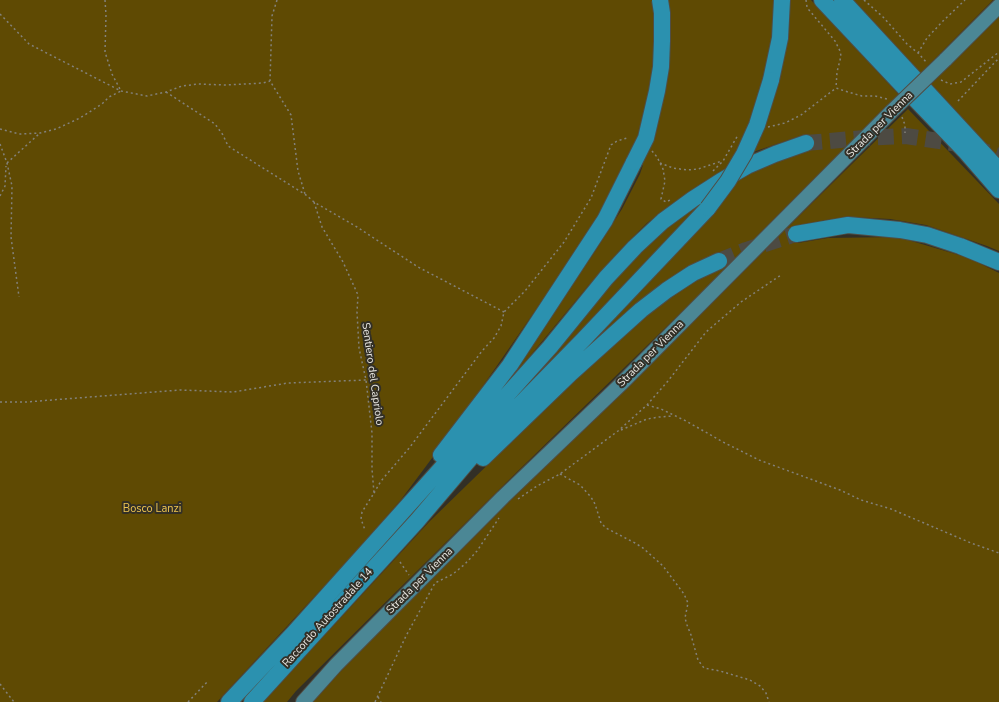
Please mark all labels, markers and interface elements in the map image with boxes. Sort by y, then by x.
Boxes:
street label: Strada per Vienna [844,89,916,161]
street label: Strada per Vienna [615,318,687,390]
street label: Sentiero del Capriolo [358,322,386,426]
park label: Bosco Lanzi [123,502,181,516]
street label: Strada per Vienna [384,545,456,617]
street label: Raccordo Autostradale 14 [280,566,376,670]

